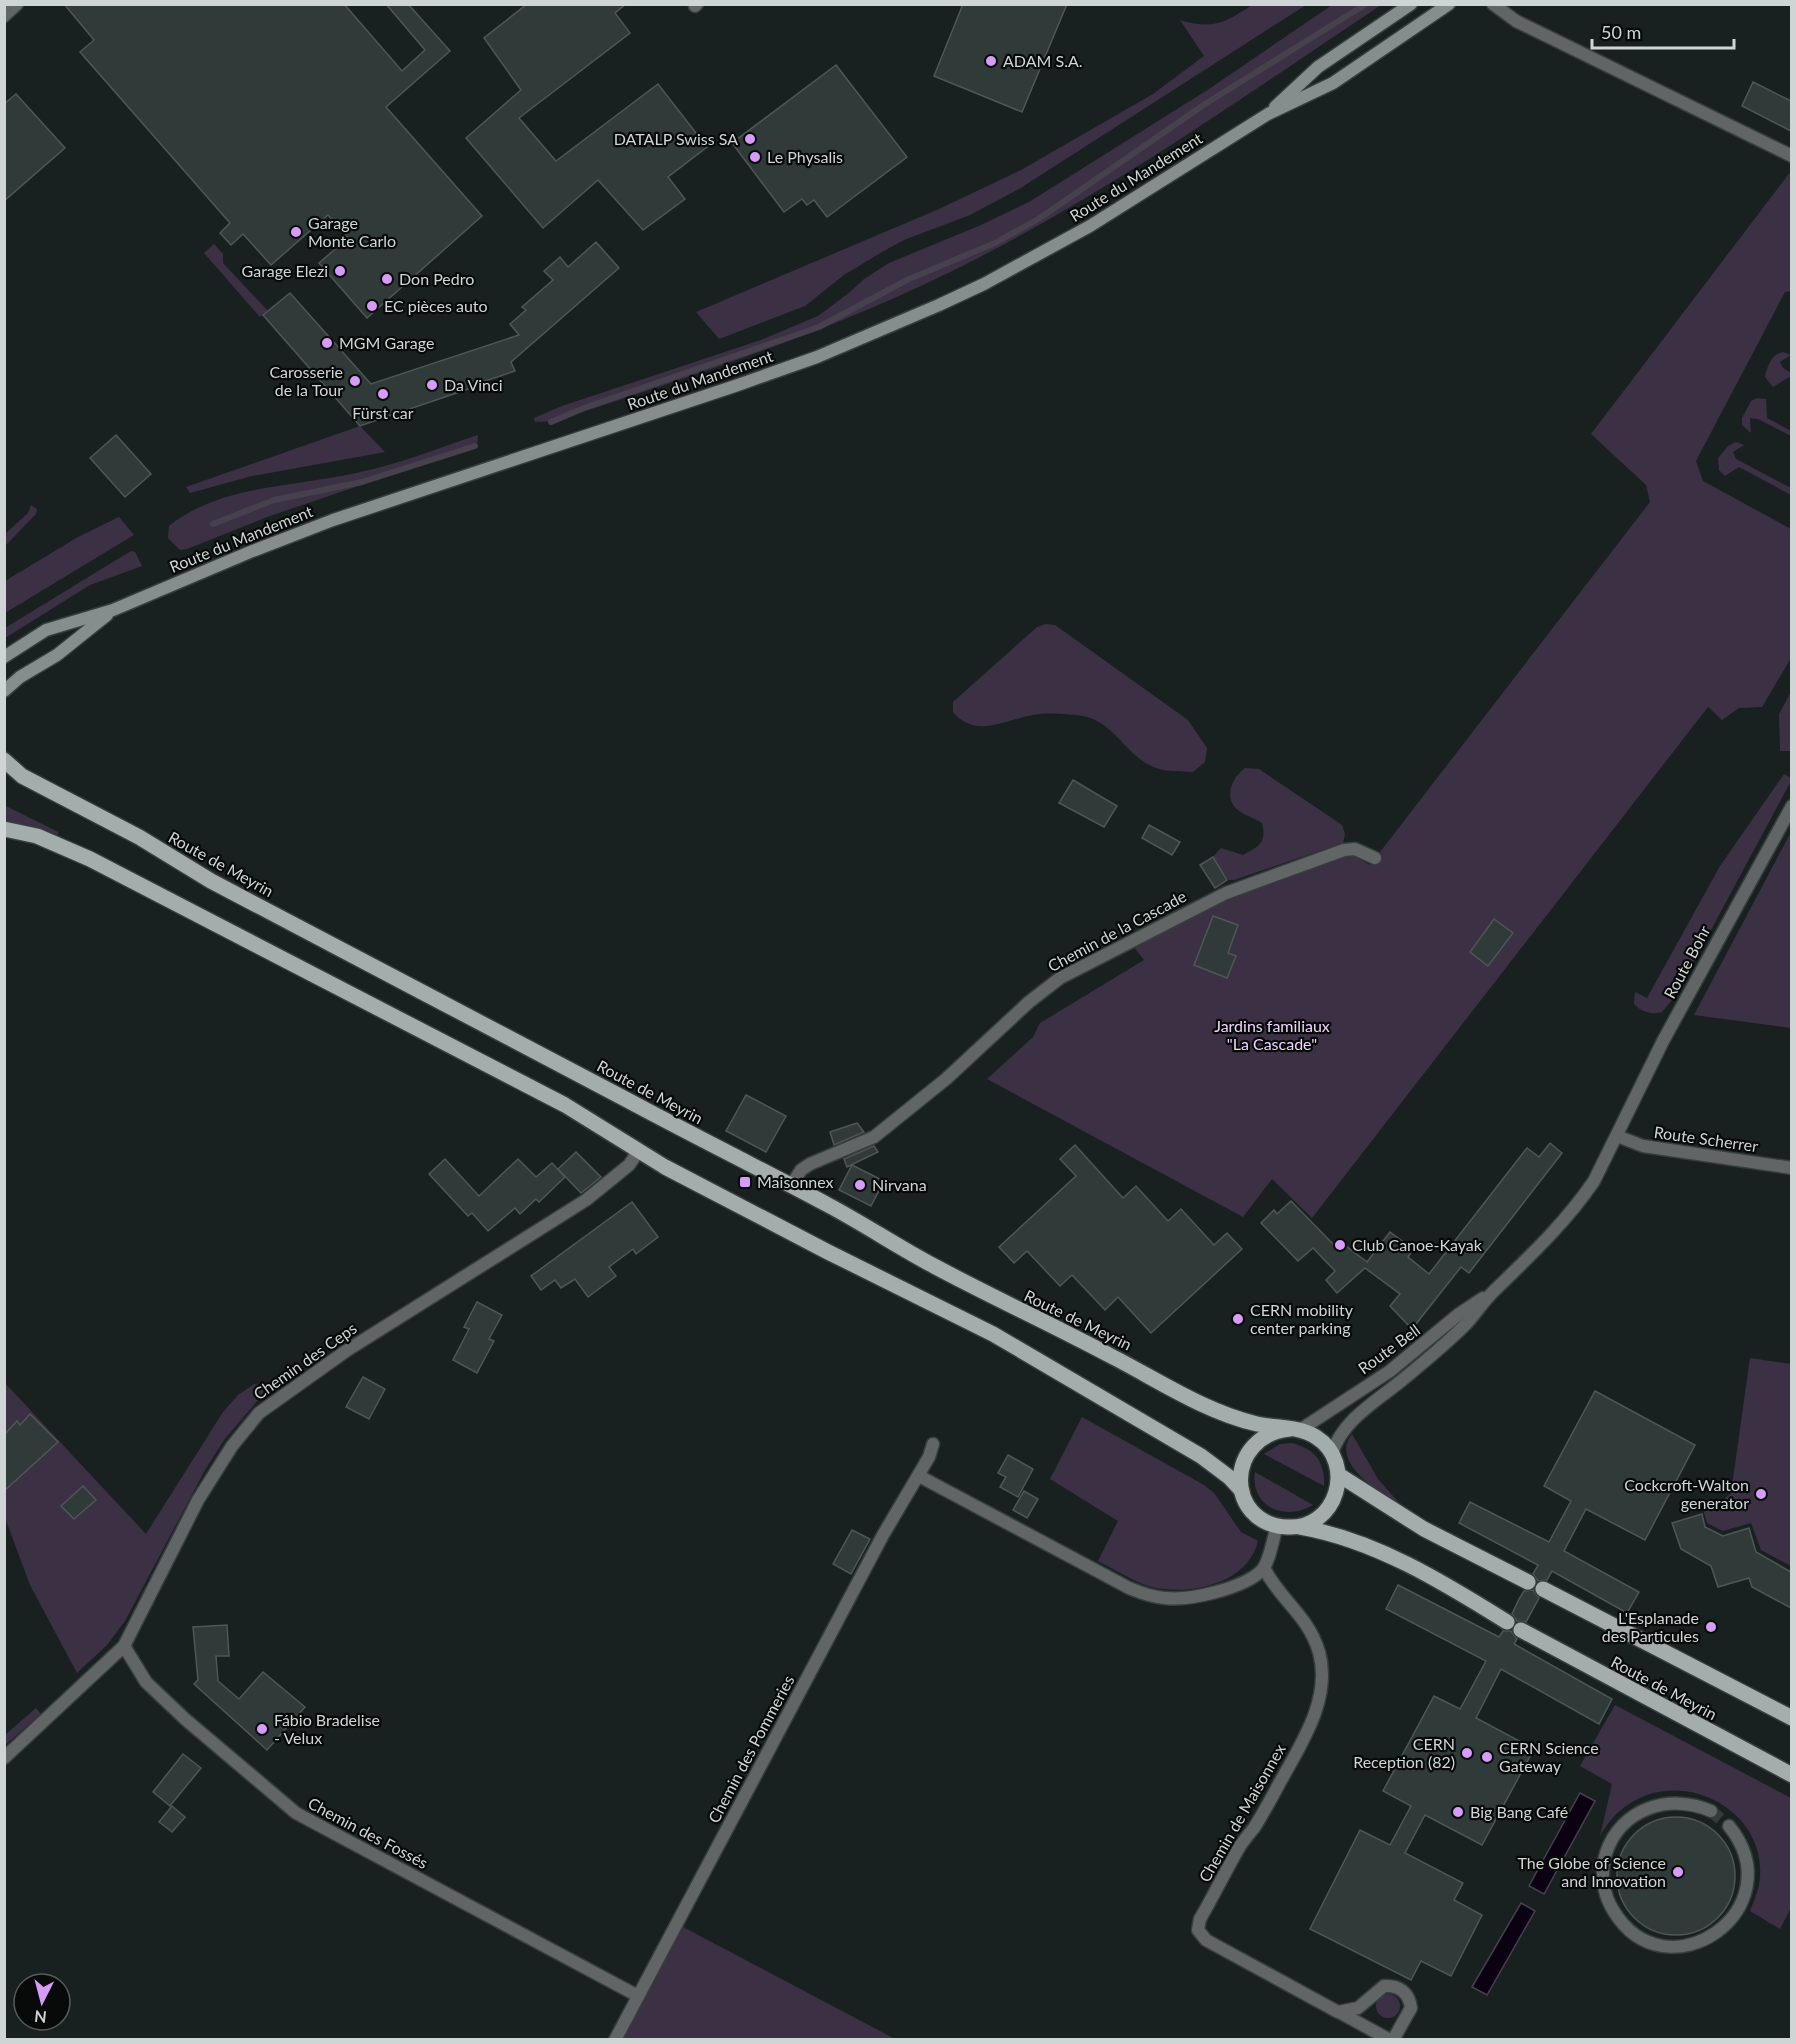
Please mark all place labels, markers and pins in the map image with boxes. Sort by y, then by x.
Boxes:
place label: ADAM S.A. [1003,51,1083,70]
marker: ADAM S.A. [984,54,998,68]
place label: DATALP Swiss SA [614,129,738,148]
marker: DATALP Swiss SA [743,132,757,146]
place label: Le Physalis [767,147,843,166]
marker: Le Physalis [748,150,762,164]
place label: Garage Monte Carlo [308,213,396,250]
marker: Garage Monte Carlo [289,225,303,239]
place label: Garage Elezi [242,261,328,280]
marker: Garage Elezi [333,264,347,278]
place label: Don Pedro [399,269,474,288]
marker: Don Pedro [380,272,394,286]
place label: EC pièces auto [384,296,488,315]
marker: EC pièces auto [365,299,379,313]
place label: MGM Garage [339,333,434,352]
marker: MGM Garage [320,336,334,350]
place label: Carosserie de la Tour [269,362,343,399]
marker: Carosserie de la Tour [348,374,362,388]
place label: Da Vinci [444,375,503,394]
marker: Da Vinci [425,378,439,392]
marker: Fürst car [376,387,390,401]
place label: Fürst car [352,403,414,422]
place label: Maisonnex [757,1172,834,1191]
marker: Maisonnex [738,1175,752,1189]
place label: Nirvana [872,1175,927,1194]
marker: Nirvana [853,1178,867,1192]
place label: Club Canoe-Kayak [1352,1235,1483,1254]
marker: Club Canoe-Kayak [1333,1238,1347,1252]
place label: CERN mobility center parking [1250,1300,1354,1337]
marker: CERN mobility center parking [1231,1312,1245,1326]
place label: Cockcroft-Walton generator [1624,1475,1749,1512]
marker: Cockcroft-Walton generator [1754,1487,1768,1501]
place label: L'Esplanade des Particules [1602,1608,1699,1645]
marker: L'Esplanade des Particules [1704,1620,1718,1634]
place label: Fábio Bradelise - Velux [274,1710,380,1747]
marker: Fábio Bradelise - Velux [255,1722,269,1736]
place label: CERN Reception (82) [1353,1734,1455,1771]
place label: CERN Science Gateway [1499,1738,1599,1775]
marker: CERN Reception (82) [1460,1746,1474,1760]
marker: CERN Science Gateway [1480,1750,1494,1764]
place label: Big Bang Café [1470,1802,1568,1821]
marker: Big Bang Café [1451,1805,1465,1819]
place label: The Globe of Science and Innovation [1518,1853,1666,1890]
marker: The Globe of Science and Innovation [1671,1865,1685,1879]

